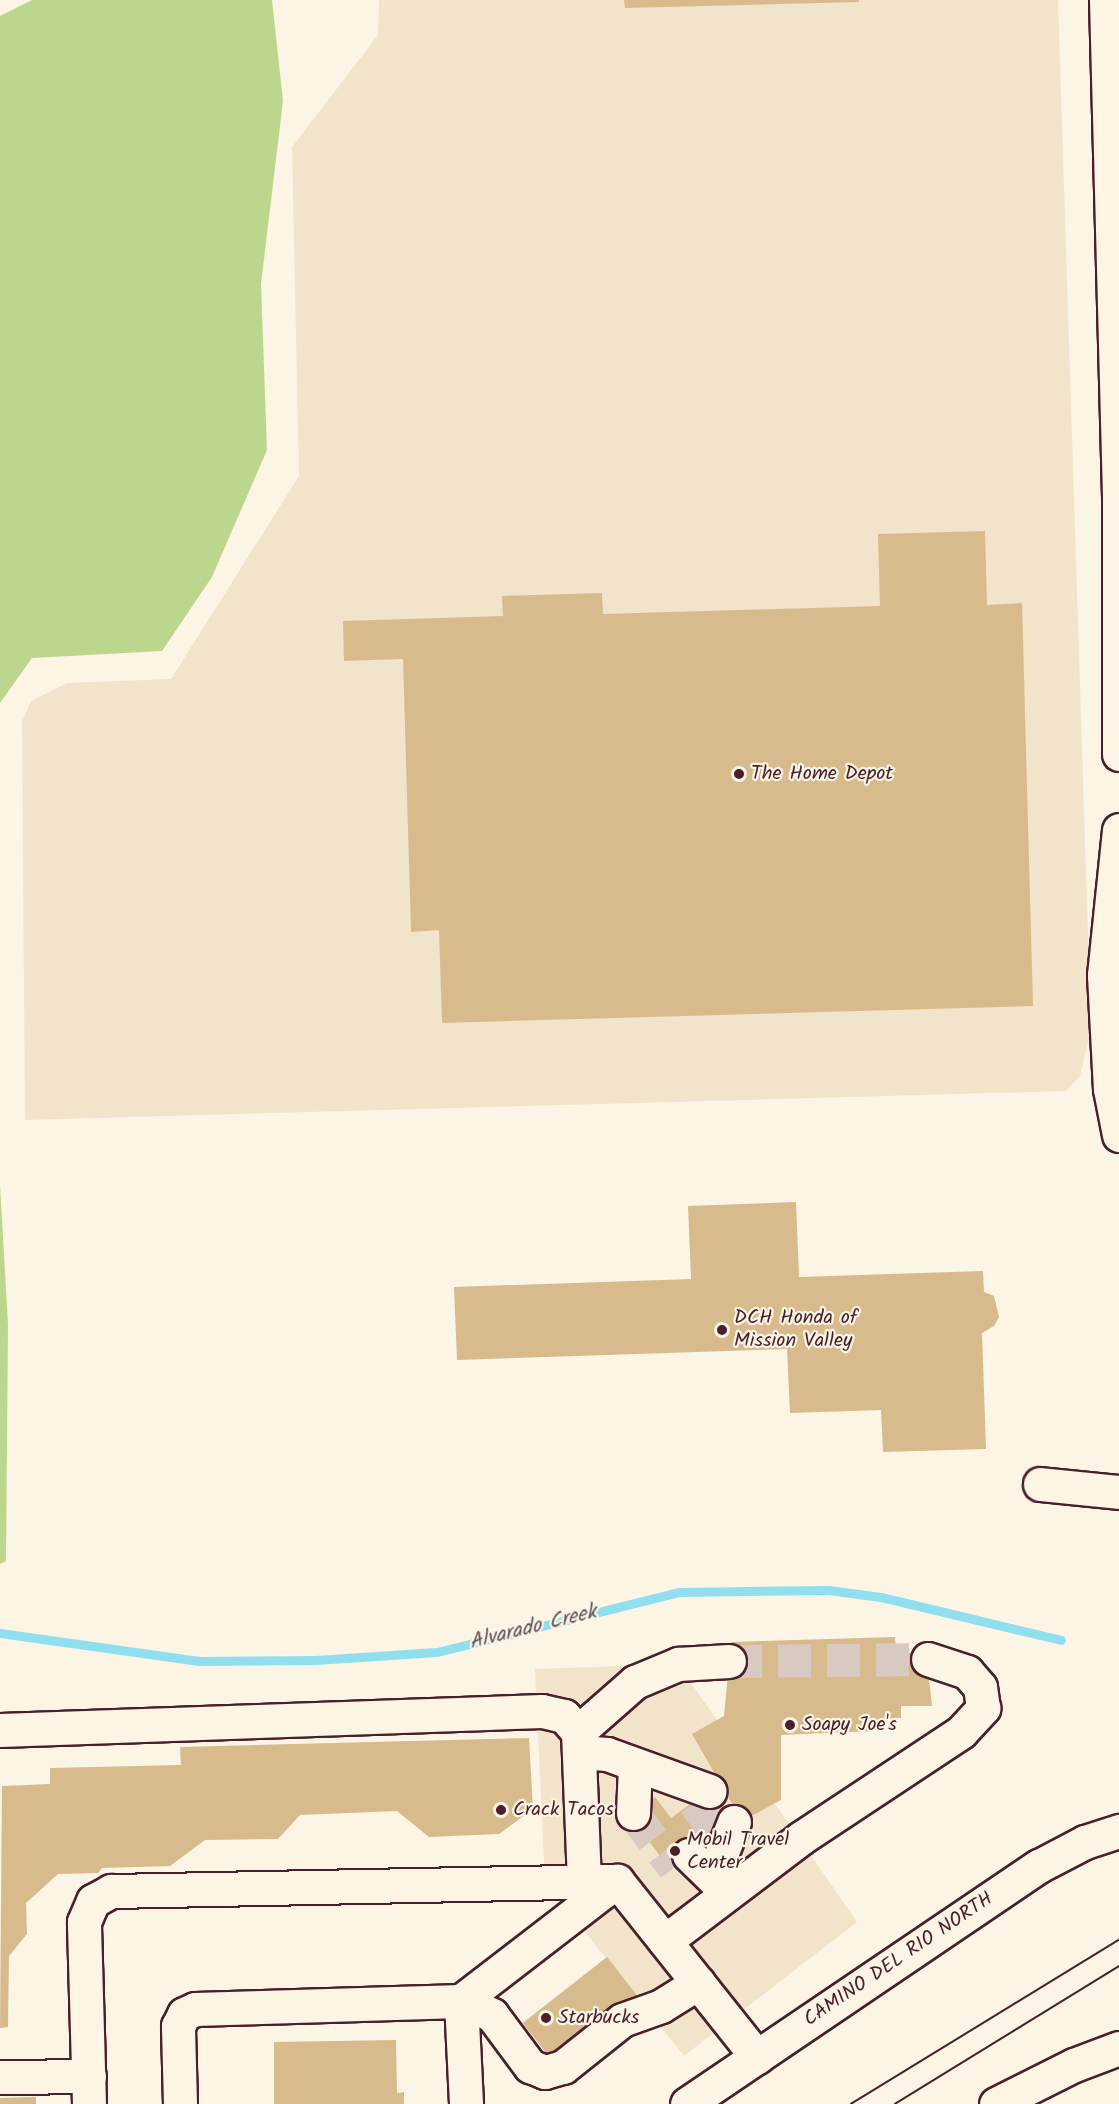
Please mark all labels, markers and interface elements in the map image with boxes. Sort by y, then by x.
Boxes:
place label: The Home Depot [751,762,893,786]
marker: The Home Depot [732,767,746,781]
place label: DCH Honda of Mission Valley [734,1306,857,1353]
marker: DCH Honda of Mission Valley [715,1323,729,1337]
water label: Alvarado Creek [467,1600,599,1656]
place label: Soapy Joe's [802,1713,897,1737]
marker: Soapy Joe's [783,1718,797,1732]
place label: Crack Tacos [513,1798,614,1822]
marker: Crack Tacos [494,1803,508,1817]
place label: Mobil Travel Center [687,1828,789,1875]
marker: Mobil Travel Center [668,1844,682,1858]
street label: CAMINO DEL RIO NORTH [800,1888,998,2032]
place label: Starbucks [558,2006,639,2030]
marker: Starbucks [539,2011,553,2025]

